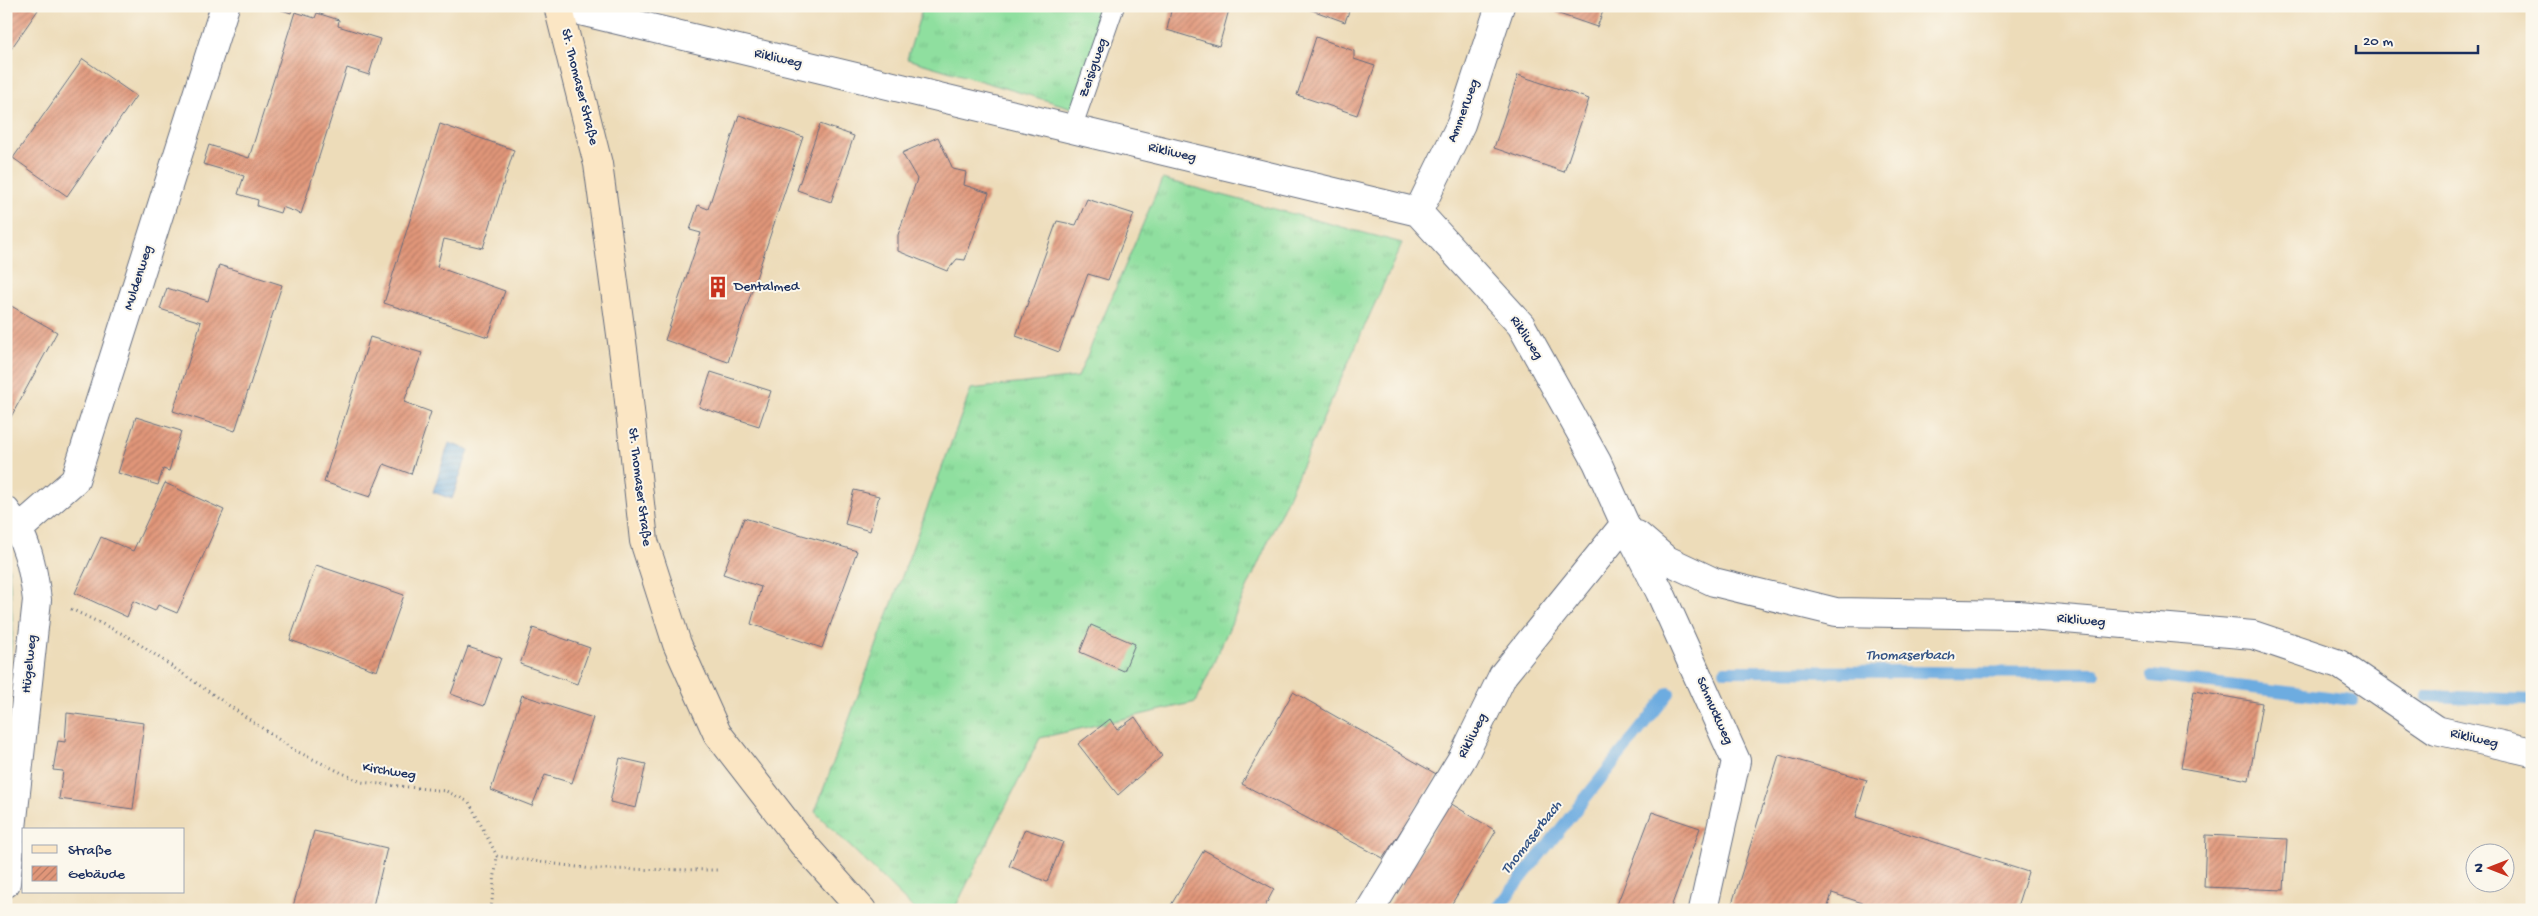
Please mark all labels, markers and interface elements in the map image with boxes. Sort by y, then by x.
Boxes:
scale bar [2356,22,2478,54]
street label: St. Thomaser Straße [556,27,602,148]
text: 20 m [2363,33,2393,51]
street label: Zeisigweg [1076,36,1112,100]
street label: Rikliweg [752,45,804,73]
street label: Ammerweg [1444,77,1484,145]
street label: Rikliweg [1146,139,1198,167]
street label: Muldenweg [120,243,158,313]
building icon: Dentalmed [705,274,731,300]
place label: Dentalmed [733,279,801,296]
street label: Rikliweg [1506,313,1546,363]
street label: St. Thomaser Straße [623,427,655,548]
street label: Rikliweg [2056,610,2106,632]
street label: Hügelweg [18,634,42,694]
water label: Thomaserbach [1866,647,1955,665]
street label: Schmuckweg [1692,675,1736,748]
street label: Rikliweg [1454,710,1492,762]
street label: Rikliweg [2448,725,2500,753]
street label: Kirchweg [361,759,417,785]
water label: Thomaserbach [1498,797,1567,878]
legend [22,828,185,894]
text: Straße [68,842,112,860]
north arrow [2466,844,2516,894]
text: N [2471,863,2488,873]
text: Gebäude [68,866,125,884]

